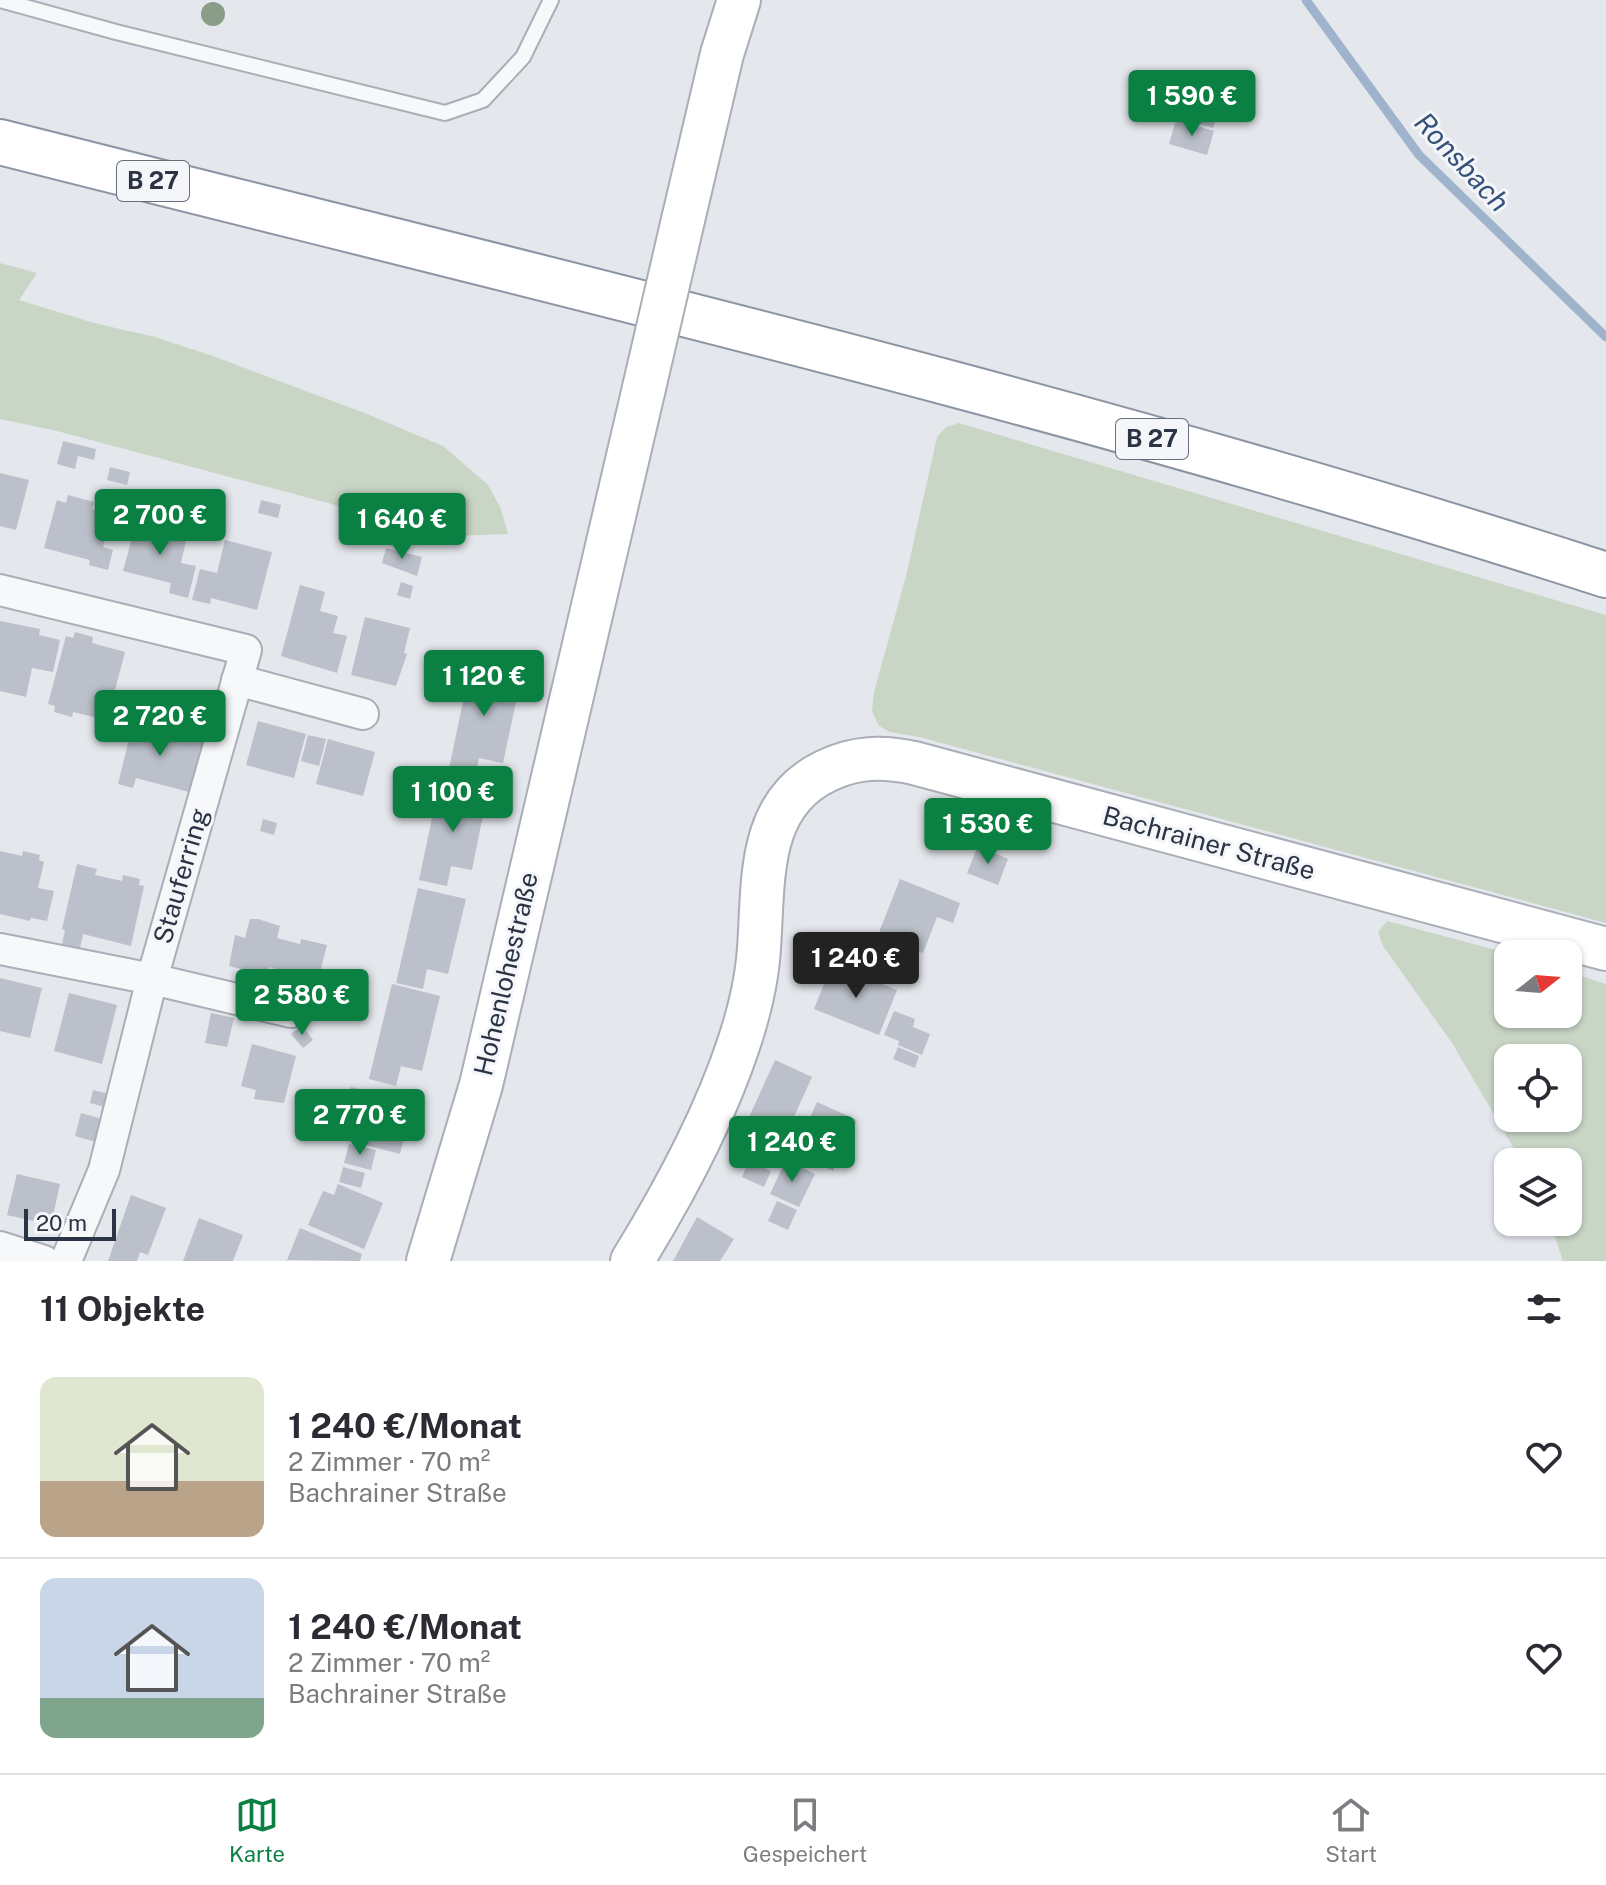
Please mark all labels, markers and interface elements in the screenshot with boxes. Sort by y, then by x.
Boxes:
pin: 1 590 € [1118,70,1266,138]
text: 1 590 € [1146,80,1238,111]
water label: Ronsbach [1408,105,1516,218]
road number: B 27 [117,161,189,201]
road number: B 27 [1116,419,1188,459]
pin: 2 700 € [86,489,234,557]
pin: 1 640 € [328,493,476,561]
text: 2 700 € [113,499,207,530]
text: 1 640 € [357,503,447,534]
pin: 1 120 € [410,650,558,718]
text: 1 120 € [442,660,526,691]
pin: 2 720 € [86,690,234,758]
text: 2 720 € [113,700,207,731]
pin: 1 100 € [379,766,527,834]
text: 1 100 € [411,776,495,807]
pin: 1 530 € [914,798,1062,866]
street label: Bachrainer Straße [1099,799,1319,886]
street label: Stauferring [146,805,215,947]
text: 1 530 € [942,808,1034,839]
street label: Hohenlohestraße [467,869,544,1079]
pin: 1 240 € [782,932,930,1000]
north arrow [1494,940,1582,1028]
map controls [1494,940,1582,1236]
text: 1 240 € [811,942,901,973]
pin: 2 580 € [228,969,376,1037]
text: 2 580 € [254,979,350,1010]
button: locate [1494,1044,1582,1132]
pin: 2 770 € [286,1089,434,1157]
text: 2 770 € [313,1099,407,1130]
pin: 1 240 € [718,1116,866,1184]
text: 1 240 € [747,1126,837,1157]
button: layers [1494,1148,1582,1236]
scale bar [24,1205,116,1241]
text: 20 m [36,1210,87,1236]
icon: filters [1522,1287,1566,1331]
text: 11 Objekte [40,1289,205,1329]
text: 1 240 €/Monat [288,1406,522,1446]
icon: home [104,1409,200,1505]
icon: heart [1522,1435,1566,1479]
text: 2 Zimmer · 70 m² [288,1446,490,1477]
text: Bachrainer Straße [288,1477,507,1508]
text: 1 240 €/Monat [288,1607,522,1647]
icon: home [104,1610,200,1706]
icon: heart [1522,1636,1566,1680]
text: 2 Zimmer · 70 m² [288,1647,490,1678]
text: Bachrainer Straße [288,1678,507,1709]
tab: Karte [229,1793,285,1867]
tab: Gespeichert [743,1793,867,1867]
tab: Start [1325,1793,1377,1867]

